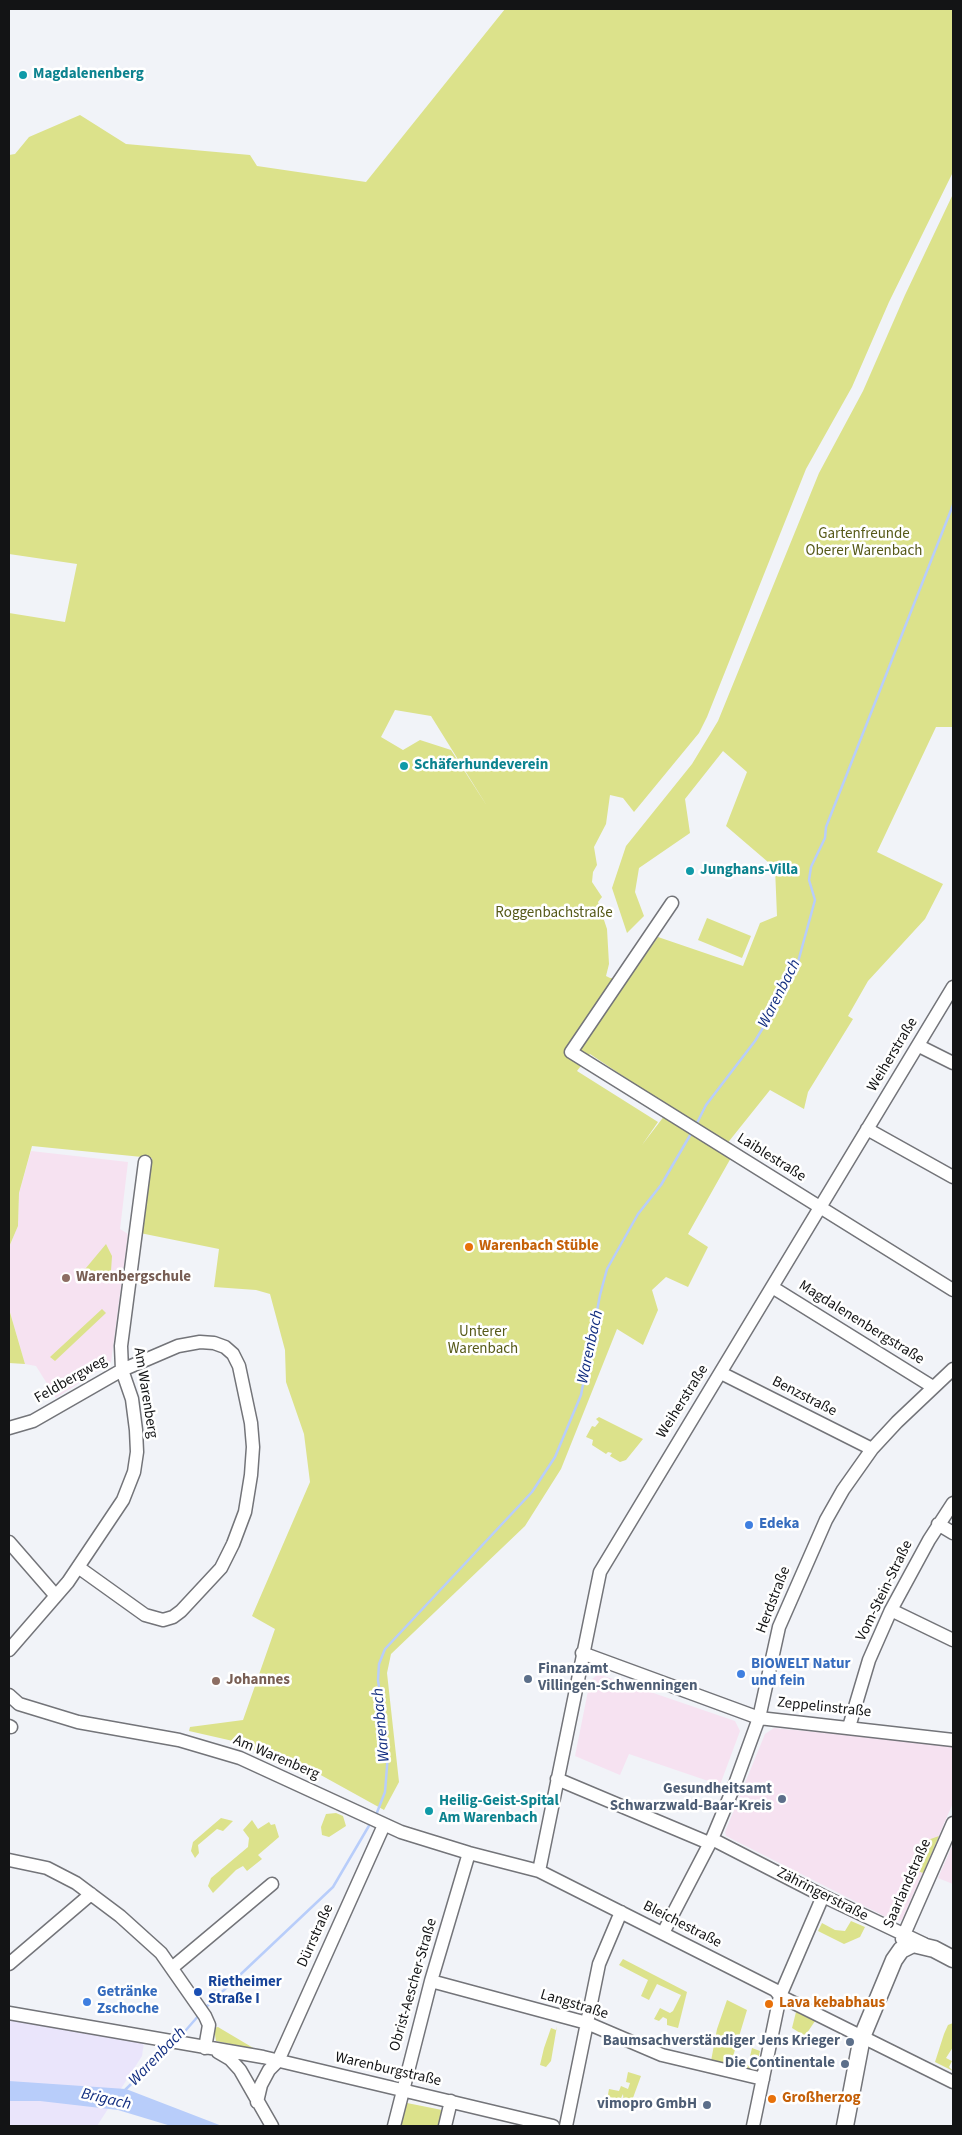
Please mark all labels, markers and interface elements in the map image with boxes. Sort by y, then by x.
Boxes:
place label: Magdalenenberg [33,66,144,84]
marker: Magdalenenberg [17,69,29,81]
park label: Gartenfreunde Oberer Warenbach [806,526,922,561]
place label: Schäferhundeverein [414,757,548,775]
marker: Schäferhundeverein [398,760,410,772]
place label: Junghans-Villa [700,862,798,880]
marker: Junghans-Villa [684,865,696,877]
park label: Roggenbachstraße [495,905,613,923]
water label: Warenbach [755,956,805,1032]
street label: Weiherstraße [864,1015,922,1095]
street label: Laiblestraße [733,1130,809,1186]
place label: Warenbach Stüble [479,1238,599,1256]
marker: Warenbach Stüble [463,1241,475,1253]
place label: Warenbergschule [76,1269,191,1287]
marker: Warenbergschule [60,1272,72,1284]
street label: Magdalenenbergstraße [795,1277,927,1369]
water label: Warenbach [574,1309,608,1385]
park label: Unterer Warenbach [448,1324,518,1359]
street label: Am Warenberg [129,1346,161,1440]
street label: Feldbergweg [32,1352,110,1408]
street label: Weiherstraße [653,1362,713,1442]
street label: Benzstraße [769,1373,839,1421]
place label: Edeka [759,1516,799,1534]
marker: Edeka [743,1519,755,1531]
street label: Vom-Stein-Straße [853,1538,917,1644]
street label: Herdstraße [753,1564,795,1636]
place label: BIOWELT Natur und fein [751,1656,850,1691]
place label: Finanzamt Villingen-Schwenningen [538,1661,698,1696]
marker: BIOWELT Natur und fein [735,1668,747,1680]
place label: Johannes [226,1672,290,1690]
marker: Finanzamt Villingen-Schwenningen [522,1673,534,1685]
marker: Johannes [210,1675,222,1687]
water label: Warenbach [369,1687,395,1763]
street label: Zeppelinstraße [776,1694,872,1722]
street label: Am Warenberg [230,1732,322,1784]
place label: Gesundheitsamt Schwarzwald-Baar-Kreis [610,1781,772,1816]
place label: Heilig-Geist-Spital Am Warenbach [439,1793,559,1828]
marker: Gesundheitsamt Schwarzwald-Baar-Kreis [776,1793,788,1805]
marker: Heilig-Geist-Spital Am Warenbach [423,1805,435,1817]
street label: Saarlandstraße [880,1837,936,1931]
street label: Zähringerstraße [773,1864,871,1926]
street label: Bleichestraße [640,1898,724,1952]
street label: Dürrstraße [294,1902,338,1970]
street label: Obrist-Aescher-Straße [386,1917,442,2053]
place label: Rietheimer Straße I [208,1974,282,2009]
place label: Getränke Zschoche [97,1984,159,2019]
marker: Rietheimer Straße I [192,1986,204,1998]
street label: Langstraße [538,1986,610,2024]
place label: Lava kebabhaus [779,1995,885,2013]
marker: Getränke Zschoche [81,1996,93,2008]
marker: Lava kebabhaus [763,1998,775,2010]
water label: Warenbach [125,2024,191,2090]
place label: Baumsachverständiger Jens Krieger [603,2033,840,2051]
marker: Baumsachverständiger Jens Krieger [844,2036,856,2048]
street label: Warenburgstraße [333,2049,443,2091]
place label: Die Continentale [725,2055,835,2073]
marker: Die Continentale [839,2058,851,2070]
water label: Brigach [79,2085,133,2115]
place label: Großherzog [782,2090,860,2108]
marker: Großherzog [766,2093,778,2105]
place label: vimopro GmbH [597,2096,697,2114]
marker: vimopro GmbH [701,2099,713,2111]

